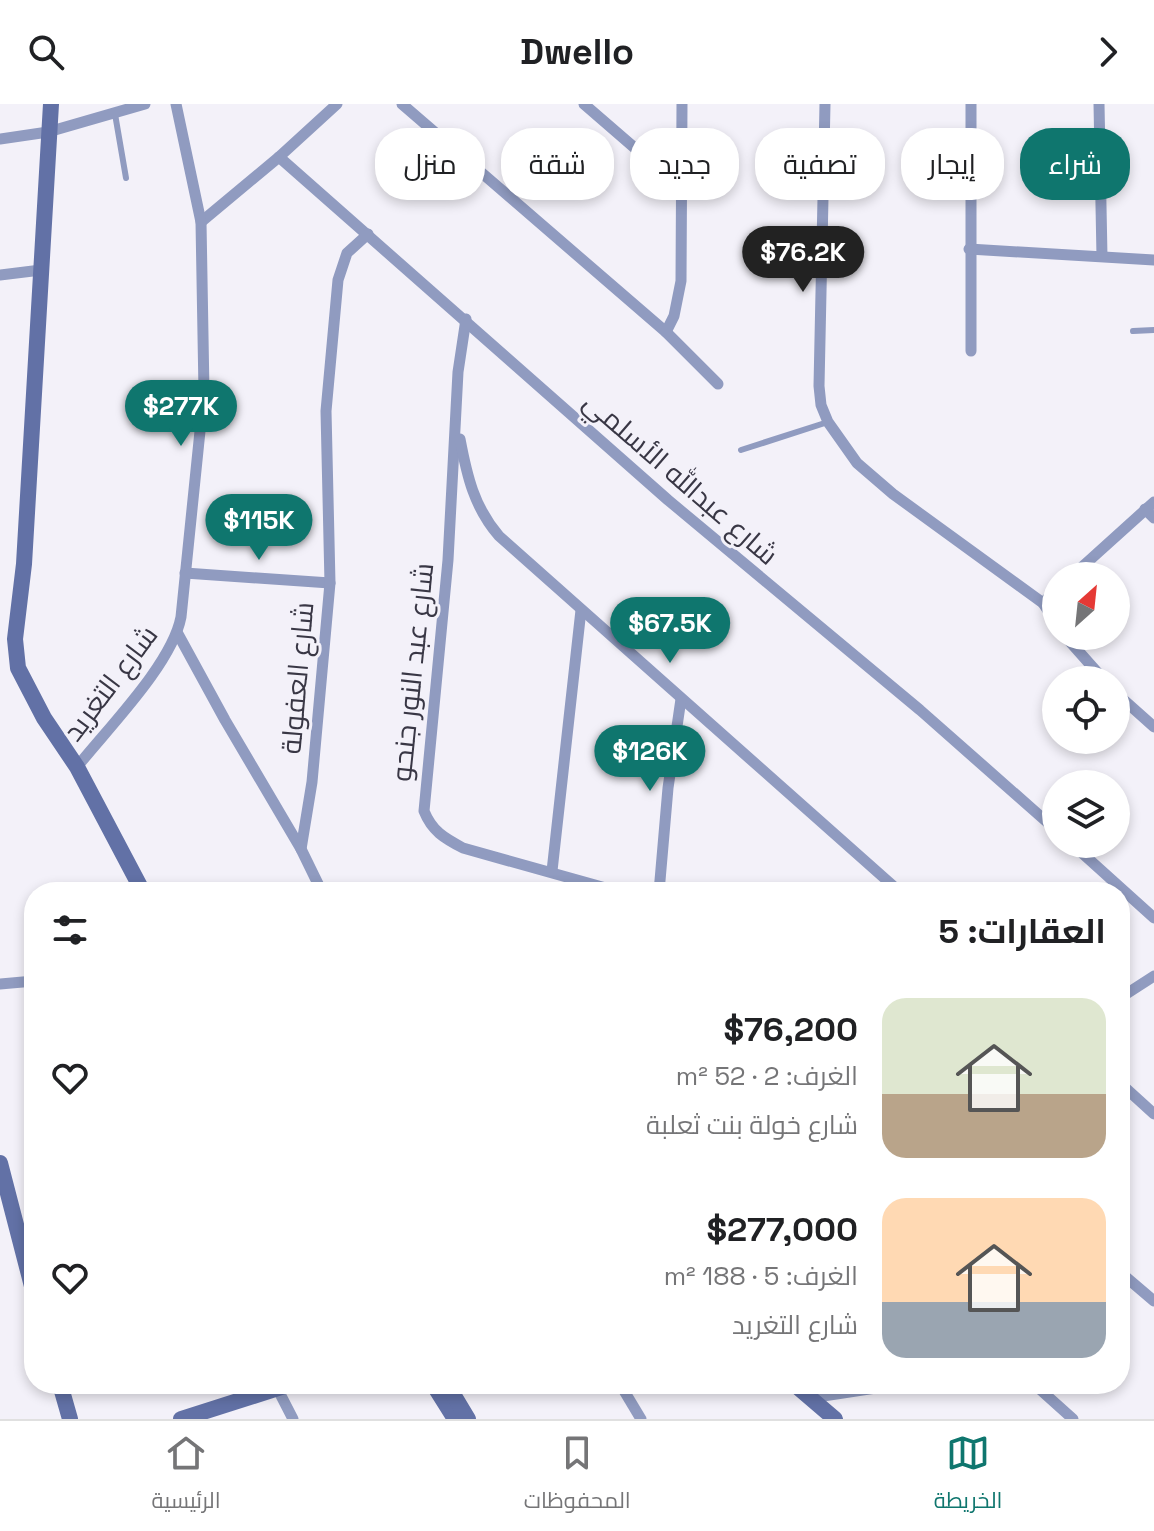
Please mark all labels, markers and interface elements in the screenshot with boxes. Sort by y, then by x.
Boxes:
text: Dwello [520,29,634,75]
icon: search [24,30,68,74]
icon: forward [1086,30,1130,74]
chip: منزل [375,128,485,200]
chip: شقة [501,128,614,200]
chip: جديد [630,128,739,200]
chip: تصفية [755,128,885,200]
chip: إيجار [901,128,1004,200]
chip: شراء [1020,128,1130,200]
pin: $76.2K [738,226,868,294]
text: $76.2K [760,235,846,269]
pin: $277K [125,380,237,448]
street label: شارع عبدالله الأسلمي [574,384,786,575]
text: $277K [143,389,219,423]
pin: $115K [203,494,315,562]
text: $115K [223,503,295,537]
street label: شارع عبد النور جنحو [383,561,442,783]
north arrow [1042,562,1130,650]
map controls [1042,562,1130,858]
pin: $67.5K [605,597,735,665]
street label: شارع العفولة [272,601,323,756]
text: $67.5K [628,606,712,640]
street label: شارع التغريد [55,618,166,749]
button: locate [1042,666,1130,754]
pin: $126K [594,725,706,793]
text: $126K [612,734,688,768]
button: layers [1042,770,1130,858]
icon: filters [48,908,92,952]
text: العقارات: 5 [939,910,1106,953]
text: $76,200 [723,1008,858,1051]
icon: home [946,1030,1042,1126]
icon: heart [48,1056,92,1100]
text: الغرف: 2 · 52 m² [676,1059,858,1093]
text: شارع خولة بنت ثعلبة [646,1108,858,1142]
text: $277,000 [706,1208,858,1251]
icon: home [946,1230,1042,1326]
icon: heart [48,1256,92,1300]
text: الغرف: 5 · 188 m² [664,1259,858,1293]
text: شارع التغريد [732,1308,858,1342]
tab: الرئيسية [152,1431,221,1521]
tab: المحفوظات [524,1431,631,1521]
tab: الخريطة [934,1431,1002,1521]

